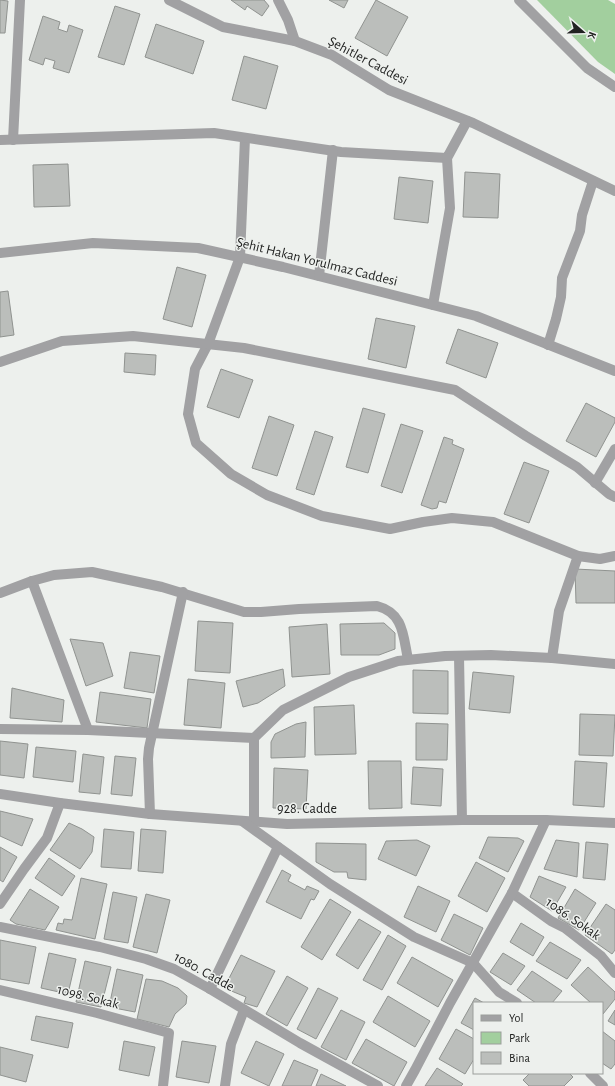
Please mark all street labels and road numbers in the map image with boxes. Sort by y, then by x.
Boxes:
street label: Şehitler Caddesi [326,34,410,88]
street label: Şehit Hakan Yorulmaz Caddesi [235,235,399,289]
street label: 928. Cadde [277,802,337,816]
street label: 1086. Sokak [543,895,603,943]
street label: 1080. Cadde [172,950,236,994]
street label: 1098. Sokak [56,983,121,1012]

